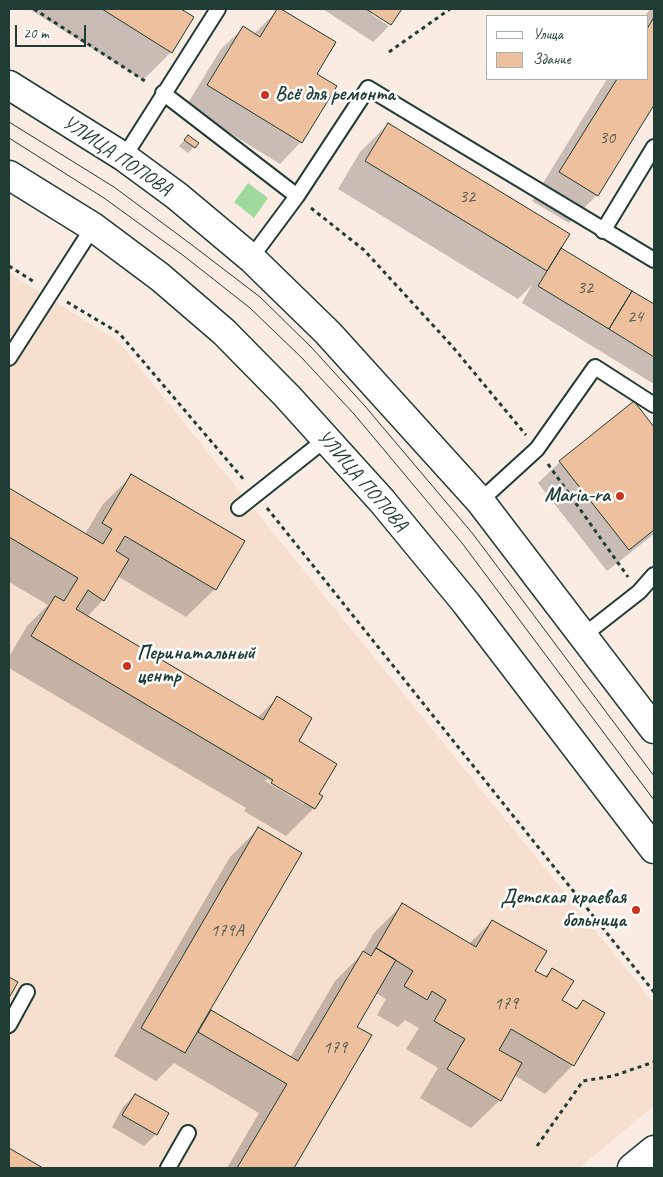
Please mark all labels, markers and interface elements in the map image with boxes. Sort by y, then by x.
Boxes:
scale bar [18,15,89,47]
legend [486,15,648,80]
text: 20 m [23,24,49,43]
text: Улица [533,25,563,44]
text: Здание [533,50,571,69]
place label: Всё для ремонта [275,83,395,107]
marker: Всё для ремонта [259,89,271,101]
street label: УЛИЦА ПОПОВА [58,111,176,201]
house number: 30 [599,127,615,149]
house number: 32 [459,186,475,208]
house number: 32 [577,277,593,299]
house number: 24 [627,306,643,328]
street label: УЛИЦА ПОПОВА [311,425,413,537]
place label: Maria-ra [544,484,610,508]
marker: Maria-ra [614,490,626,502]
place label: Перинатальный центр [137,642,255,689]
marker: Перинатальный центр [121,660,133,672]
place label: Детская краевая больница [501,886,626,933]
marker: Детская краевая больница [630,904,642,916]
house number: 179А [210,920,244,942]
house number: 179 [494,993,518,1015]
house number: 179 [323,1037,347,1059]

